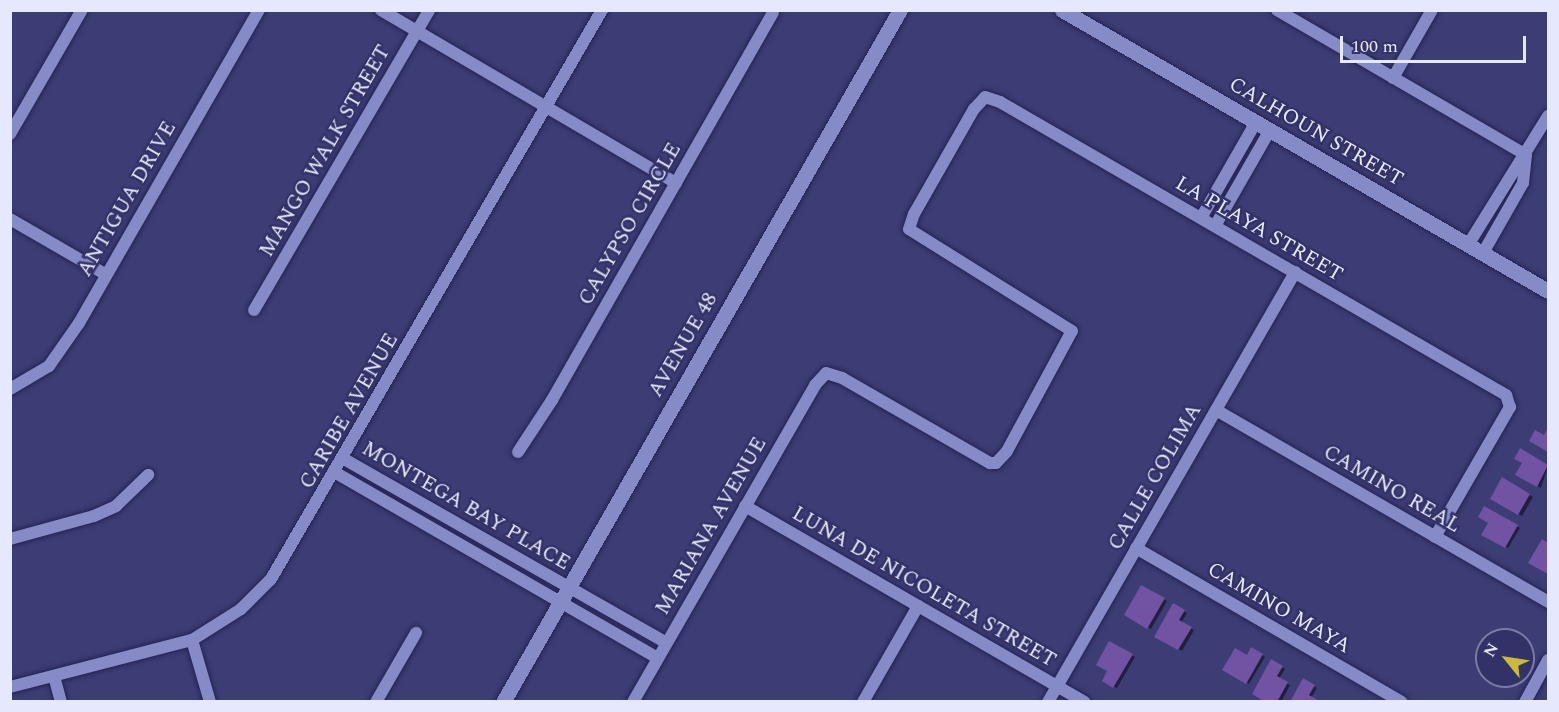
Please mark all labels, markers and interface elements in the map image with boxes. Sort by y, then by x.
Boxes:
scale bar [1343,24,1529,62]
text: 100 m [1351,33,1398,60]
street label: MANGO WALK STREET [254,41,396,261]
street label: CALHOUN STREET [1224,72,1408,192]
street label: ANTIGUA DRIVE [72,117,182,281]
street label: CALYPSO CIRCLE [573,138,687,310]
street label: LA PLAYA STREET [1171,171,1347,287]
street label: AVENUE 48 [643,288,723,402]
street label: CARIBE AVENUE [294,329,404,493]
street label: CALLE COLIMA [1103,399,1207,555]
street label: MARIANA AVENUE [650,433,772,619]
street label: MONTEGA BAY PLACE [357,436,575,576]
street label: CAMINO REAL [1319,439,1465,539]
street label: LUNA DE NICOLETA STREET [787,501,1061,673]
street label: CAMINO MAYA [1203,557,1355,659]
north arrow [1475,628,1535,688]
text: N [1477,638,1505,662]

